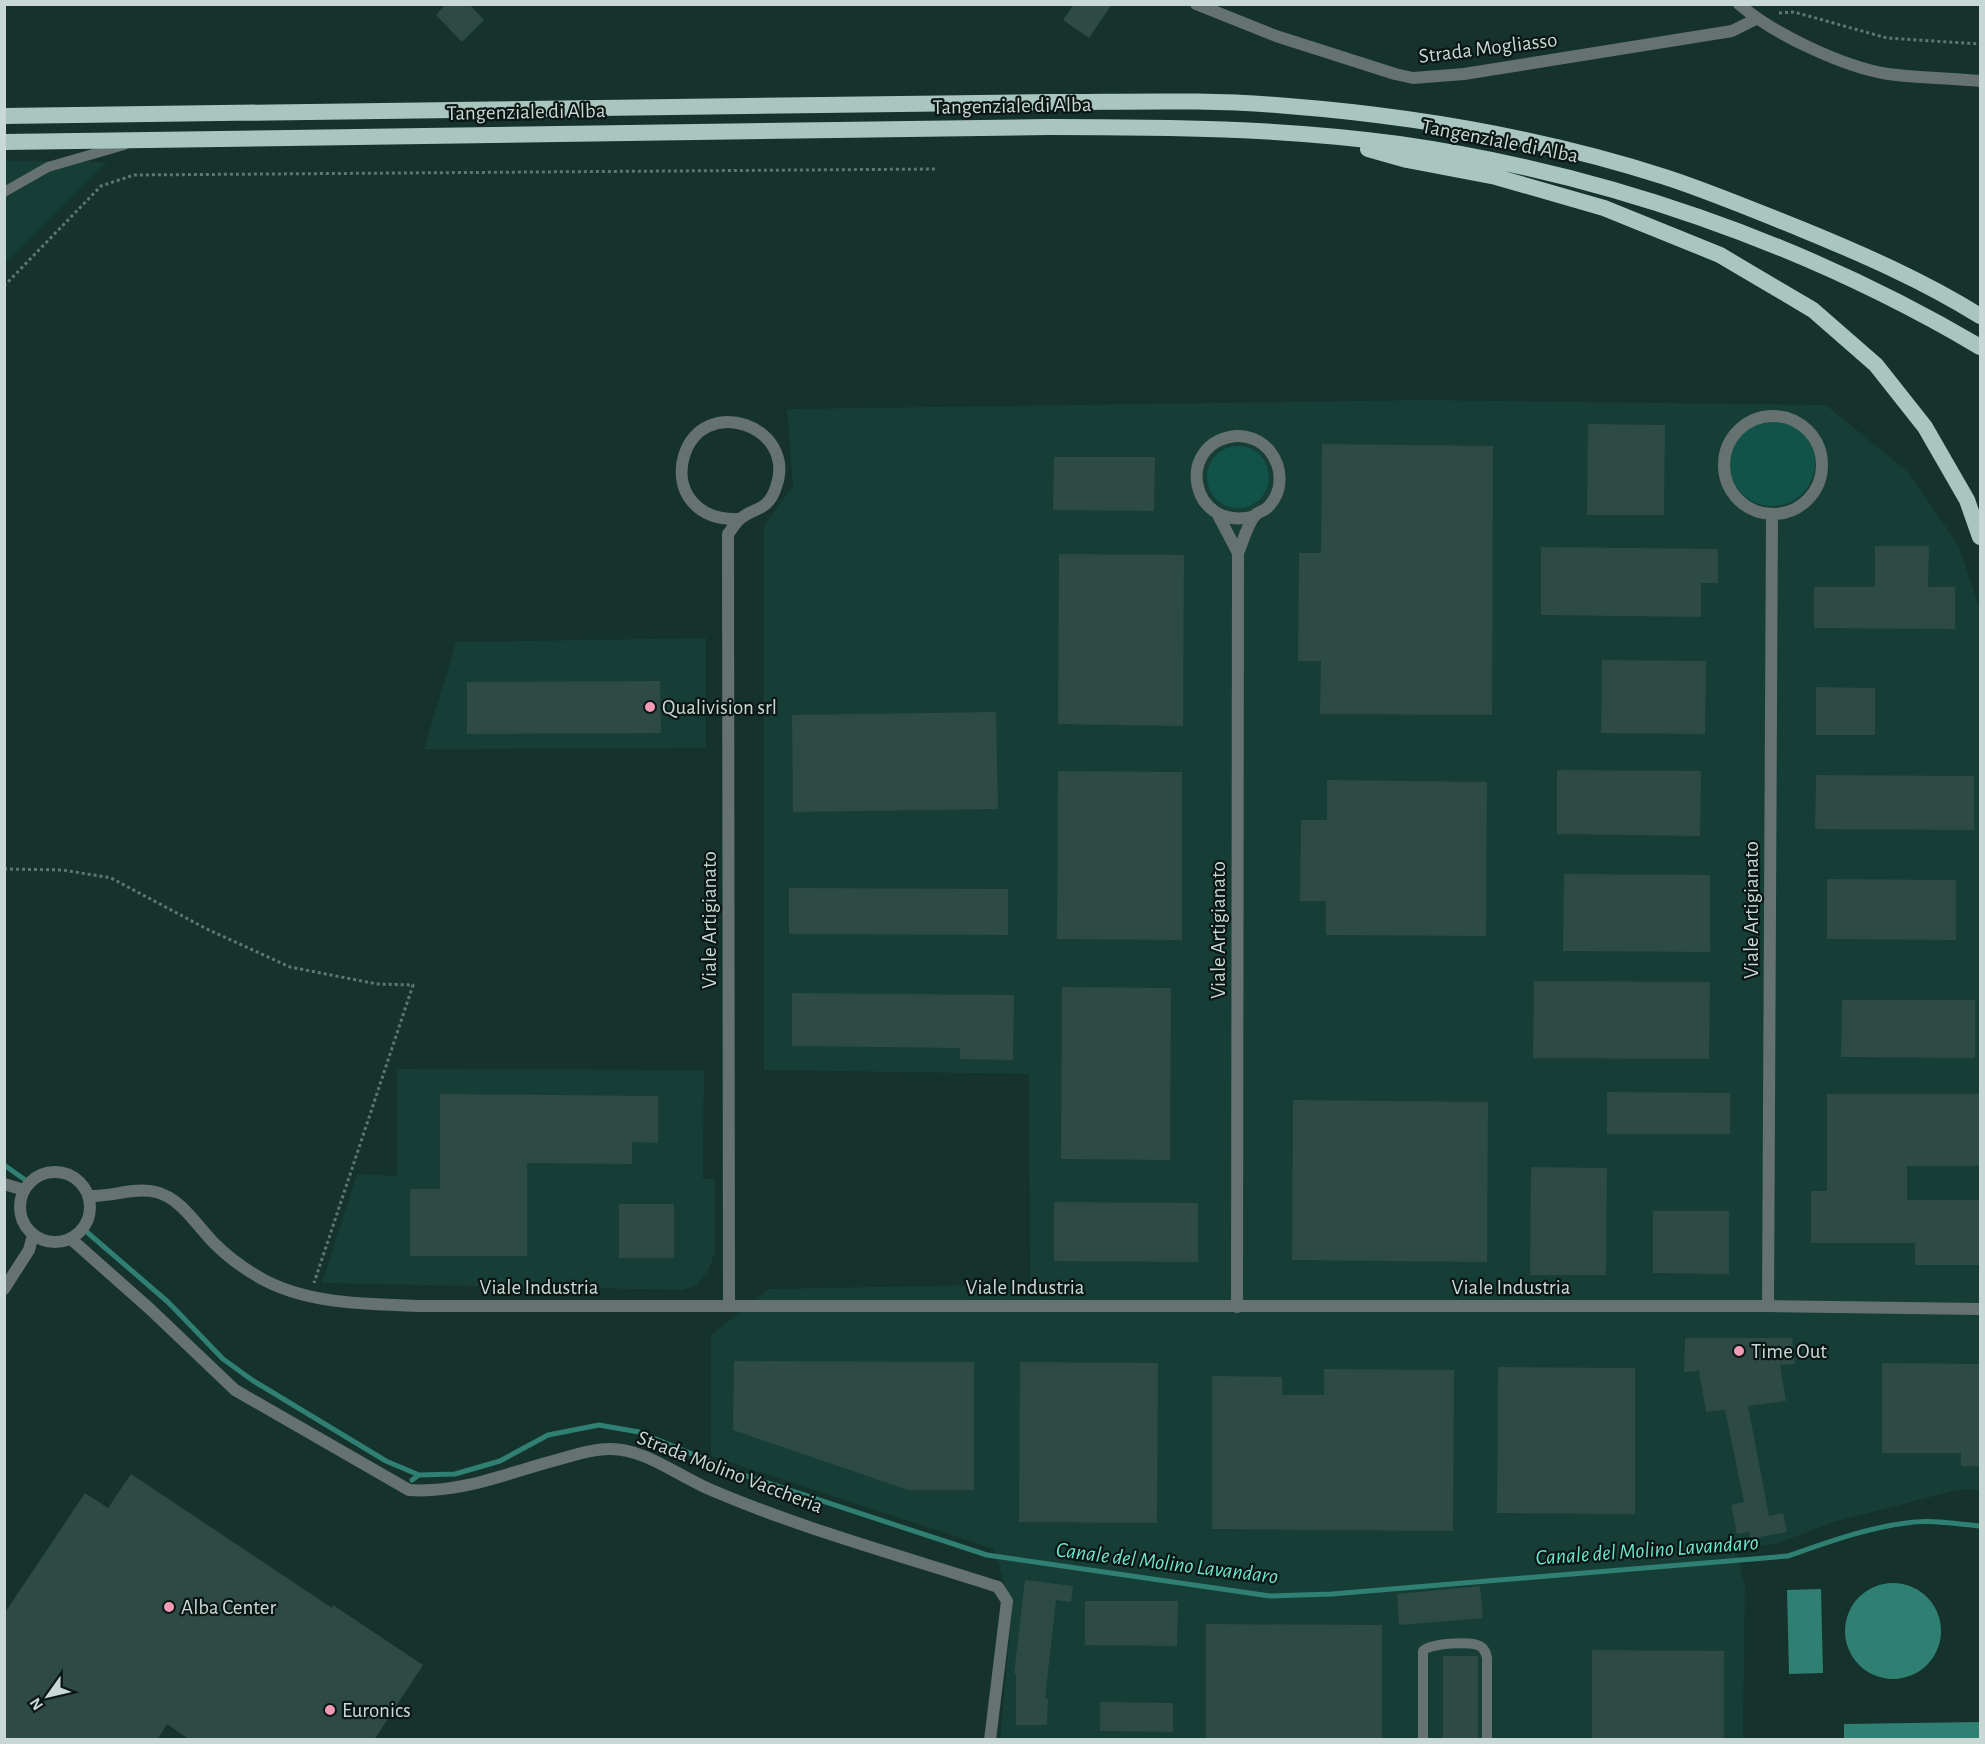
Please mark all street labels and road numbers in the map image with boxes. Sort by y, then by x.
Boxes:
street label: Strada Mogliasso [1418,29,1558,67]
street label: Tangenziale di Alba [932,94,1092,118]
street label: Tangenziale di Alba [446,100,606,124]
street label: Tangenziale di Alba [1420,116,1580,167]
street label: Viale Artigianato [1741,841,1762,979]
street label: Viale Artigianato [699,851,720,989]
street label: Viale Artigianato [1208,861,1229,999]
street label: Viale Industria [480,1277,599,1298]
street label: Viale Industria [966,1277,1085,1298]
street label: Viale Industria [1452,1277,1571,1298]
street label: Strada Molino Vaccheria [634,1427,826,1517]

